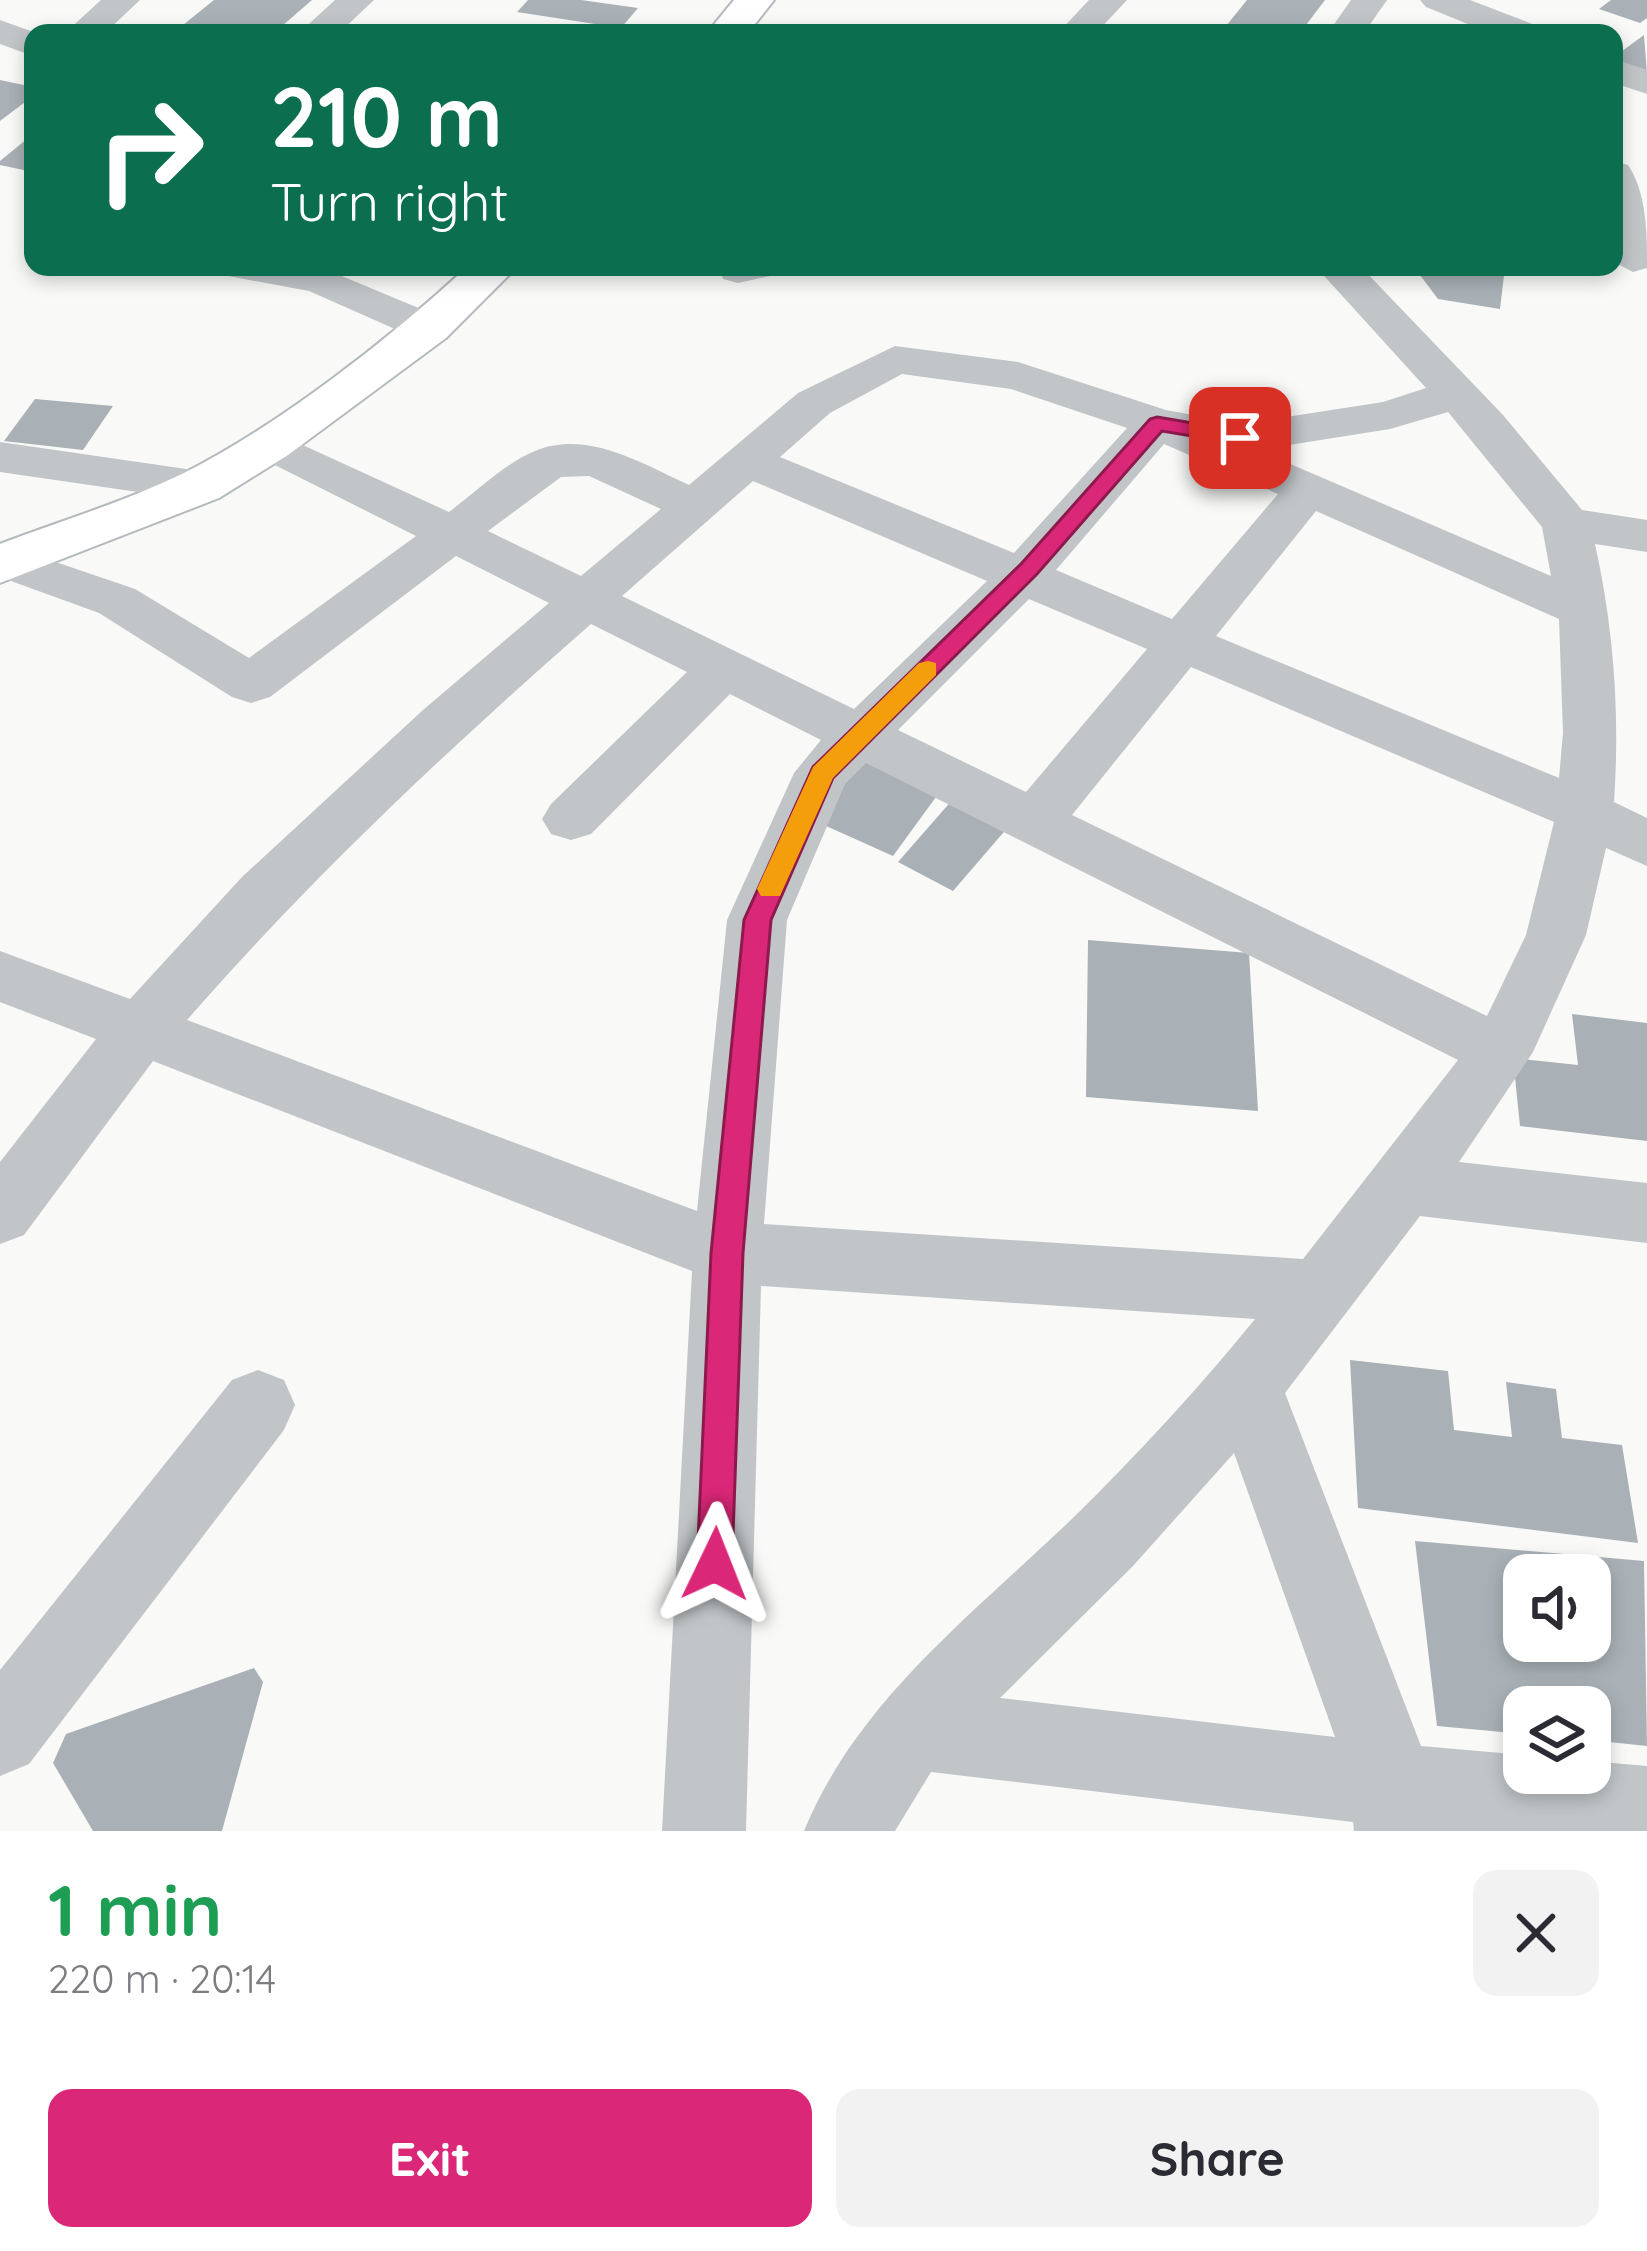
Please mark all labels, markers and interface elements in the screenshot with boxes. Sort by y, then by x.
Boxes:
text: 210 m [270,63,503,168]
icon: right [72,72,228,228]
text: Turn right [270,167,509,235]
pin [1189,387,1291,489]
icon: arrive [1207,405,1273,471]
position arrow [652,1501,778,1627]
map controls [1503,1554,1611,1794]
button: sound [1503,1554,1611,1662]
button: layers [1503,1686,1611,1794]
text: 1 min [48,1864,222,1954]
button: close [1473,1870,1599,1996]
text: 220 m · 20:14 [48,1954,276,2003]
button: Exit [48,2089,812,2227]
button: Share [836,2089,1599,2227]

